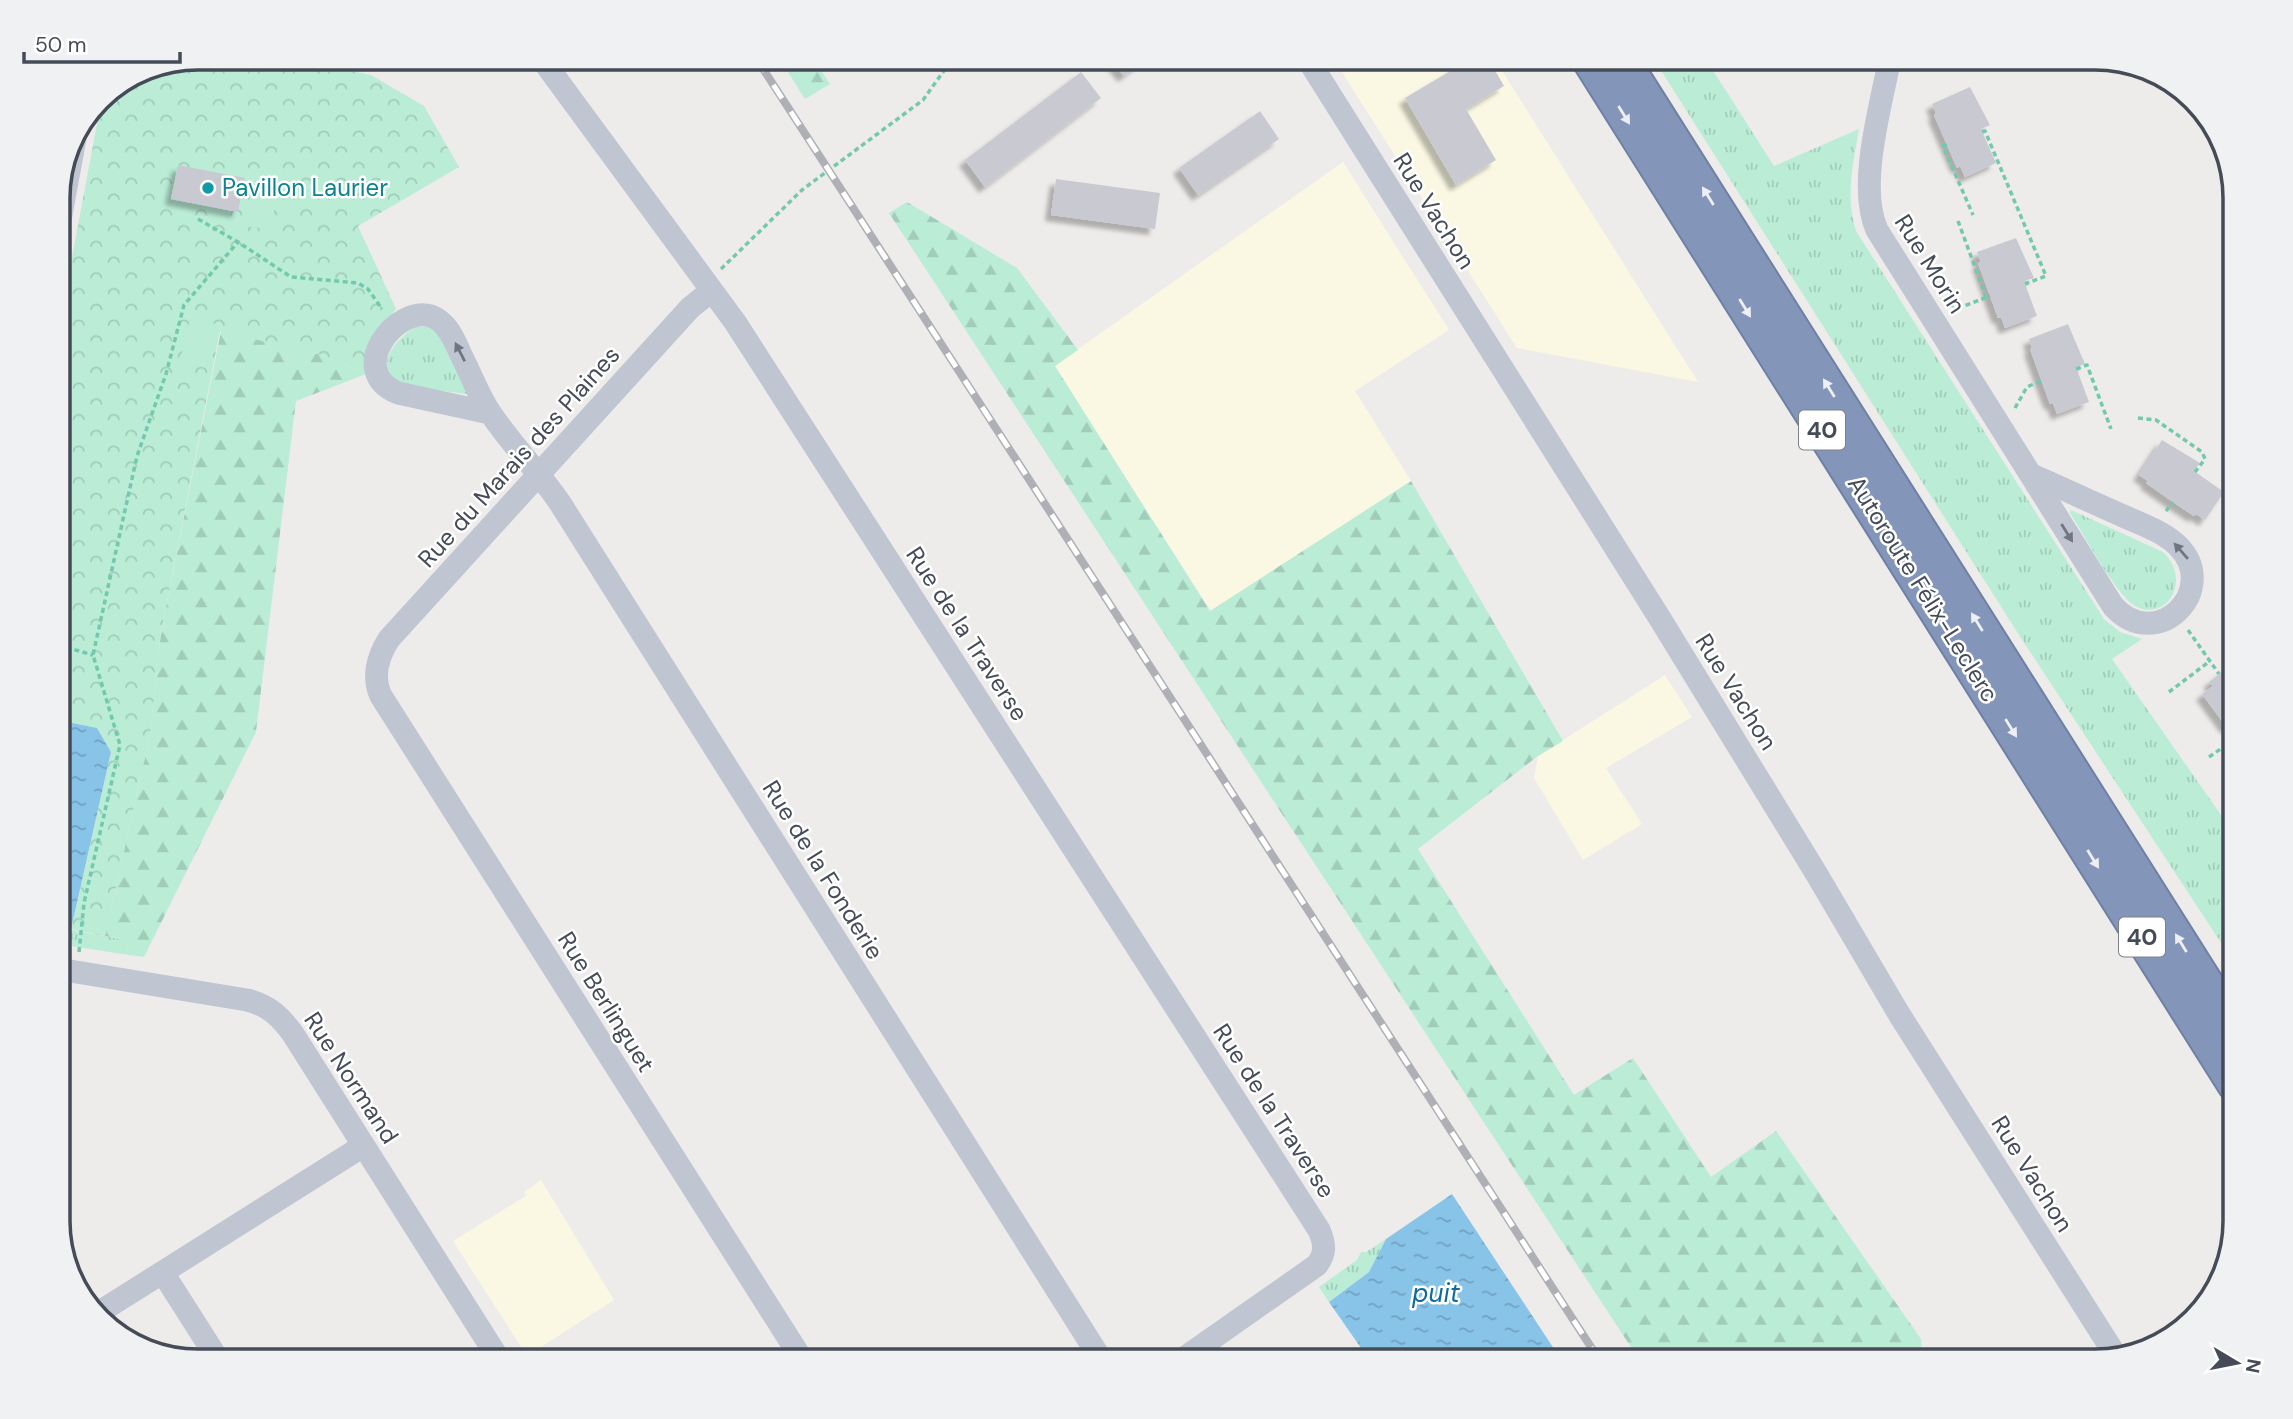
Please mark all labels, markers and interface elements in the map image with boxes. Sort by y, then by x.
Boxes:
scale bar [24,21,180,65]
text: 50 m [35,31,86,59]
one-way arrow [1618,106,1631,125]
street label: Rue Vachon [1386,147,1482,275]
place label: Pavillon Laurier [222,172,388,203]
marker: Pavillon Laurier [200,180,216,196]
one-way arrow [1702,186,1715,205]
street label: Rue Morin [1888,209,1973,319]
one-way arrow [1739,298,1752,318]
street label: Rue du Marais des Plaines [411,340,626,574]
one-way arrow [454,342,465,362]
one-way arrow [1823,379,1836,398]
road number: 40 [1799,410,1845,450]
street label: Autoroute Félix-Leclerc [1841,470,2006,708]
one-way arrow [2061,524,2074,543]
street label: Rue de la Traverse [899,541,1035,727]
one-way arrow [2173,542,2189,560]
one-way arrow [1971,612,1984,632]
street label: Rue Vachon [1688,628,1784,756]
one-way arrow [2004,719,2017,738]
street label: Rue de la Fonderie [756,775,891,965]
one-way arrow [2087,850,2100,869]
road number: 40 [2119,918,2165,956]
street label: Rue Berlinguet [551,926,662,1078]
one-way arrow [2174,934,2187,953]
street label: Rue Normand [297,1006,406,1149]
street label: Rue de la Traverse [1206,1018,1342,1204]
street label: Rue Vachon [1984,1110,2080,1238]
water label: puit [1411,1276,1461,1310]
north arrow [2202,1328,2272,1398]
text: N [2240,1357,2267,1375]

